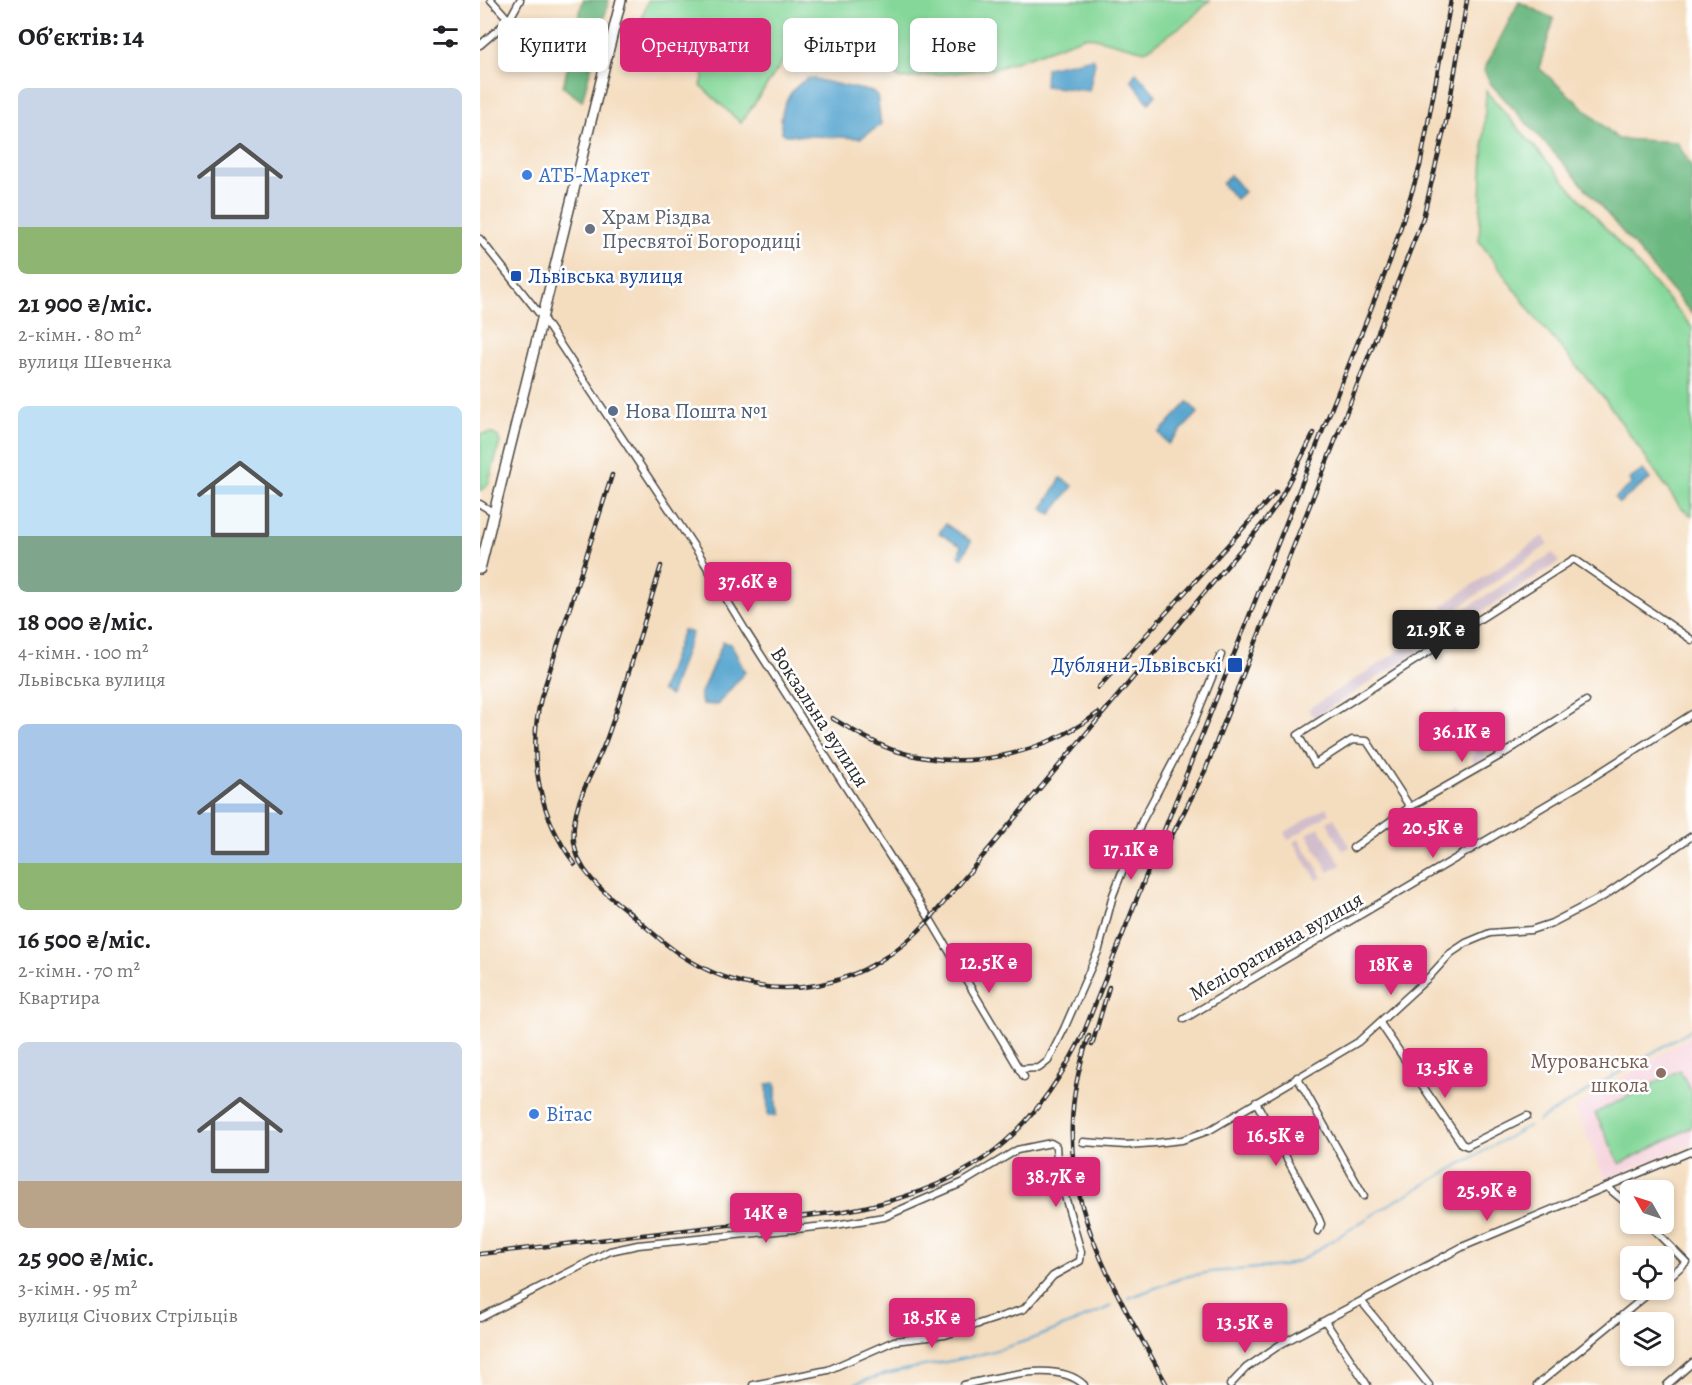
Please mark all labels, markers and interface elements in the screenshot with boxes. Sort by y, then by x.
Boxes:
chip: Купити [498,18,608,72]
chip: Орендувати [620,18,771,72]
chip: Фільтри [783,18,898,72]
chip: Нове [910,18,997,72]
text: Об’єктів: 14 [18,19,144,54]
icon: filters [429,20,462,53]
icon: home [186,127,294,235]
place label: АТБ-Маркет [538,161,650,189]
marker: АТБ-Маркет [520,168,534,182]
place label: Храм Різдва Пресвятої Богородиці [602,203,801,255]
marker: Храм Різдва Пресвятої Богородиці [583,222,597,236]
place label: Львівська вулиця [528,262,683,290]
marker: Львівська вулиця [509,269,523,283]
text: 21 900 ₴/міс. [18,286,153,321]
text: 2-кімн. · 80 m² [18,321,141,348]
text: вулиця Шевченка [18,348,172,375]
place label: Нова Пошта №1 [625,397,768,425]
marker: Нова Пошта №1 [606,404,620,418]
icon: home [186,445,294,553]
pin: 37.6K ₴ [693,562,803,613]
text: 37.6K ₴ [718,568,778,595]
text: 18 000 ₴/міс. [18,604,154,639]
pin: 21.9K ₴ [1381,610,1491,661]
text: 21.9K ₴ [1407,616,1465,643]
text: 4-кімн. · 100 m² [18,639,149,666]
street label: Вокзальна вулиця [764,641,876,793]
place label: Дубляни-Львівські [1051,651,1222,679]
marker: Дубляни-Львівські [1226,656,1244,674]
text: Львівська вулиця [18,666,166,693]
pin: 36.1K ₴ [1407,712,1517,763]
text: 36.1K ₴ [1433,718,1491,745]
icon: home [186,763,294,871]
pin: 20.5K ₴ [1378,808,1488,859]
text: 20.5K ₴ [1402,814,1464,841]
pin: 17.1K ₴ [1076,830,1186,881]
text: 17.1K ₴ [1103,836,1159,863]
street label: Меліоративна вулиця [1184,885,1368,1007]
text: 16 500 ₴/міс. [18,922,151,957]
pin: 12.5K ₴ [934,943,1044,994]
pin: 18K ₴ [1349,945,1433,996]
text: 12.5K ₴ [960,949,1018,976]
text: 18K ₴ [1369,951,1413,978]
text: 2-кімн. · 70 m² [18,957,140,984]
text: Квартира [18,984,100,1011]
place label: Мурованська школа [1530,1047,1649,1099]
pin: 13.5K ₴ [1390,1048,1500,1099]
text: 13.5K ₴ [1416,1054,1474,1081]
marker: Мурованська школа [1654,1066,1668,1080]
icon: home [186,1081,294,1189]
place label: Вітас [546,1100,592,1128]
marker: Вітас [527,1107,541,1121]
pin: 16.5K ₴ [1221,1116,1331,1167]
text: 16.5K ₴ [1247,1122,1305,1149]
pin: 38.7K ₴ [1001,1157,1111,1208]
text: 38.7K ₴ [1026,1163,1086,1190]
pin: 25.9K ₴ [1432,1171,1542,1222]
text: 25.9K ₴ [1457,1177,1517,1204]
north arrow [1620,1180,1674,1234]
map controls [1620,1180,1674,1366]
pin: 14K ₴ [724,1193,808,1244]
text: 14K ₴ [744,1199,788,1226]
text: 25 900 ₴/міс. [18,1240,154,1275]
button: locate [1620,1246,1674,1300]
text: 3-кімн. · 95 m² [18,1275,137,1302]
pin: 18.5K ₴ [877,1298,987,1349]
text: вулиця Січових Стрільців [18,1302,238,1329]
pin: 13.5K ₴ [1190,1303,1300,1354]
text: 18.5K ₴ [903,1304,961,1331]
text: 13.5K ₴ [1216,1309,1274,1336]
button: layers [1620,1312,1674,1366]

